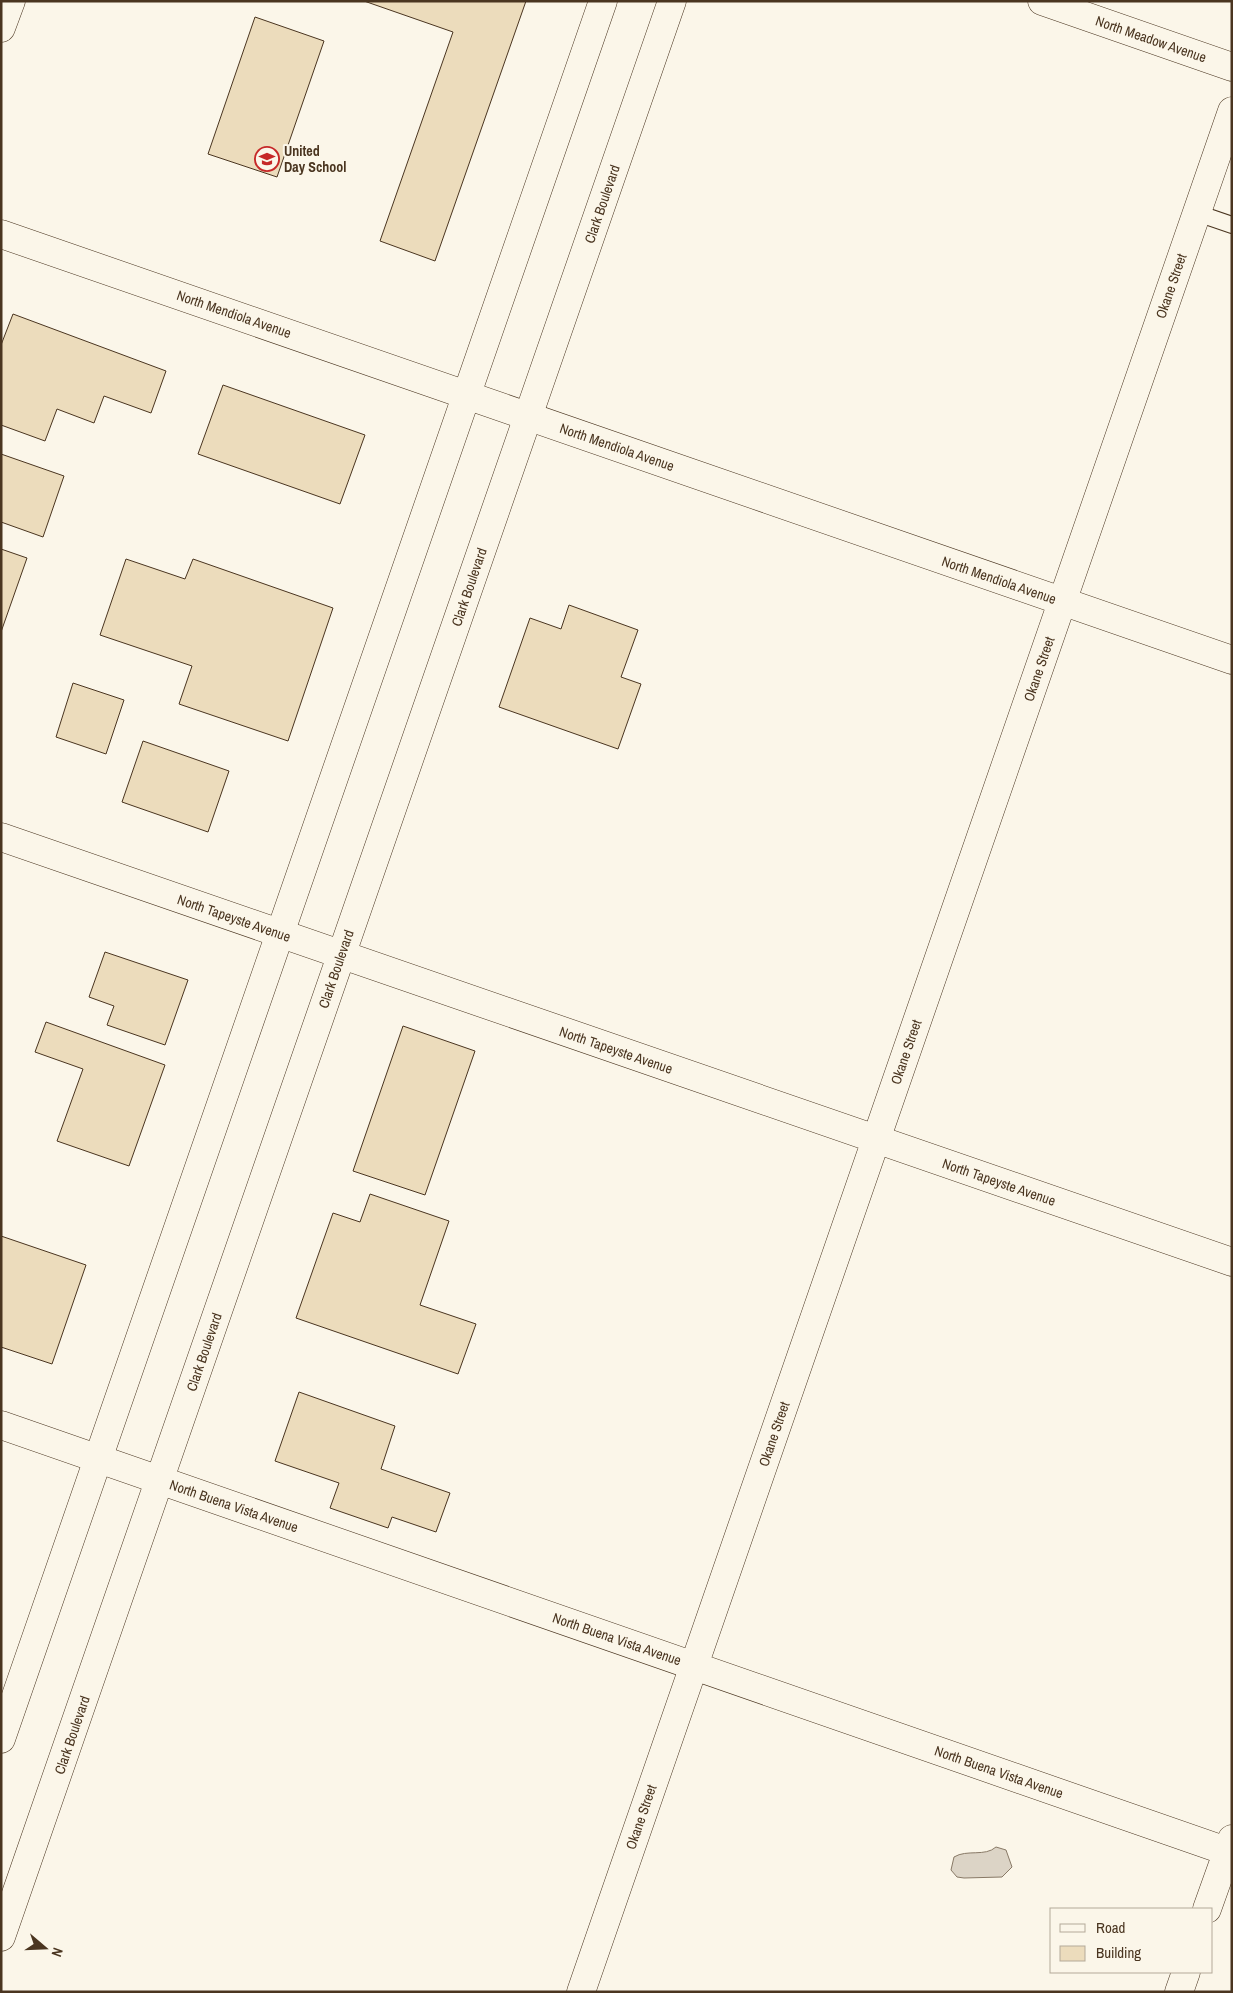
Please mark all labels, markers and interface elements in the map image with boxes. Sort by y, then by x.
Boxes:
street label: North Meadow Avenue [1093,12,1209,66]
place label: United Day School [284,142,347,176]
school or university icon: United Day School [254,146,280,172]
street label: Clark Boulevard [580,162,624,246]
street label: Okane Street [1151,251,1191,321]
street label: North Mendiola Avenue [174,286,294,342]
street label: North Mendiola Avenue [557,419,677,475]
street label: Clark Boulevard [447,545,491,629]
street label: North Mendiola Avenue [939,552,1059,608]
street label: Okane Street [1019,634,1059,704]
street label: North Tapeyste Avenue [175,890,293,946]
street label: Clark Boulevard [314,927,358,1011]
street label: Okane Street [886,1017,926,1087]
street label: North Tapeyste Avenue [557,1022,675,1078]
street label: North Tapeyste Avenue [940,1154,1058,1210]
street label: Clark Boulevard [182,1310,226,1394]
street label: Okane Street [754,1399,794,1469]
street label: North Buena Vista Avenue [167,1476,301,1536]
street label: North Buena Vista Avenue [550,1609,684,1669]
street label: Clark Boulevard [50,1693,94,1777]
street label: North Buena Vista Avenue [932,1742,1066,1802]
street label: Okane Street [621,1782,661,1852]
legend [1050,1908,1213,1973]
text: Road [1096,1917,1125,1938]
north arrow [20,1923,70,1973]
text: Building [1096,1942,1141,1963]
text: N [47,1945,67,1959]

